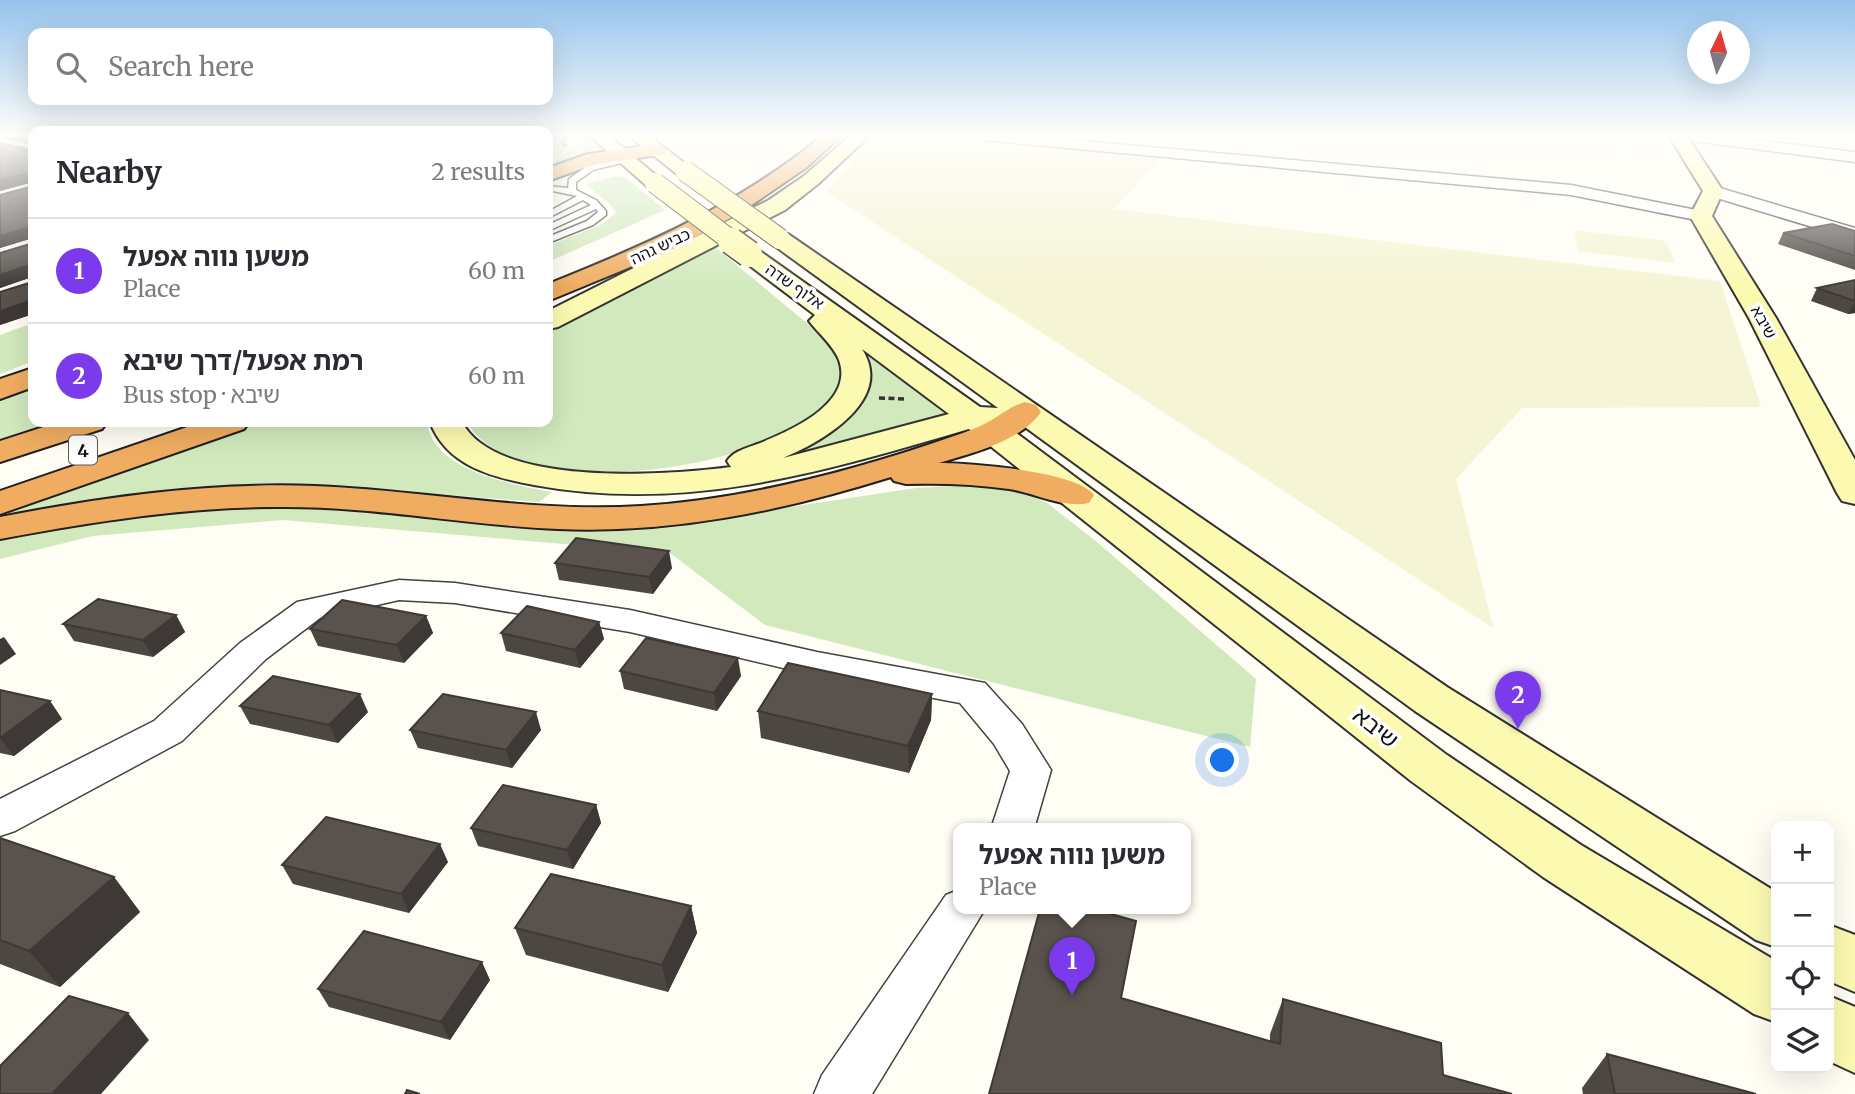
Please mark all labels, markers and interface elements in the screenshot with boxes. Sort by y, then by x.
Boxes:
north arrow [1687,21,1750,84]
search box [28,28,553,105]
icon: search [52,48,90,86]
text: Search here [108,50,254,83]
text: Nearby [56,153,162,191]
text: 2 results [431,157,525,186]
street label: כביש גהה [627,223,693,269]
text: משען נווה אפעל [123,240,309,273]
text: 1 [74,256,84,285]
text: 60 m [468,256,525,285]
street label: אלוף שדה [762,259,828,313]
text: Place [123,274,180,303]
street label: שיבא [1747,302,1781,342]
text: רמת אפעל/דרך שיבא [123,344,364,377]
text: 2 [72,361,86,390]
text: 60 m [468,361,525,390]
text: Bus stop · שיבא [123,380,280,409]
road number: 4 [69,436,97,464]
pin: 2 [1495,671,1541,729]
street label: שיבא [1347,700,1405,754]
your location [1205,743,1239,777]
map controls [1771,821,1834,1073]
button: + [1771,821,1834,884]
popup [953,823,1191,914]
text: משען נווה אפעל [979,838,1165,871]
text: Place [979,872,1036,901]
button: − [1771,884,1834,947]
pin: 1 [1049,937,1095,995]
button: locate [1771,947,1834,1010]
button: layers [1771,1010,1834,1073]

